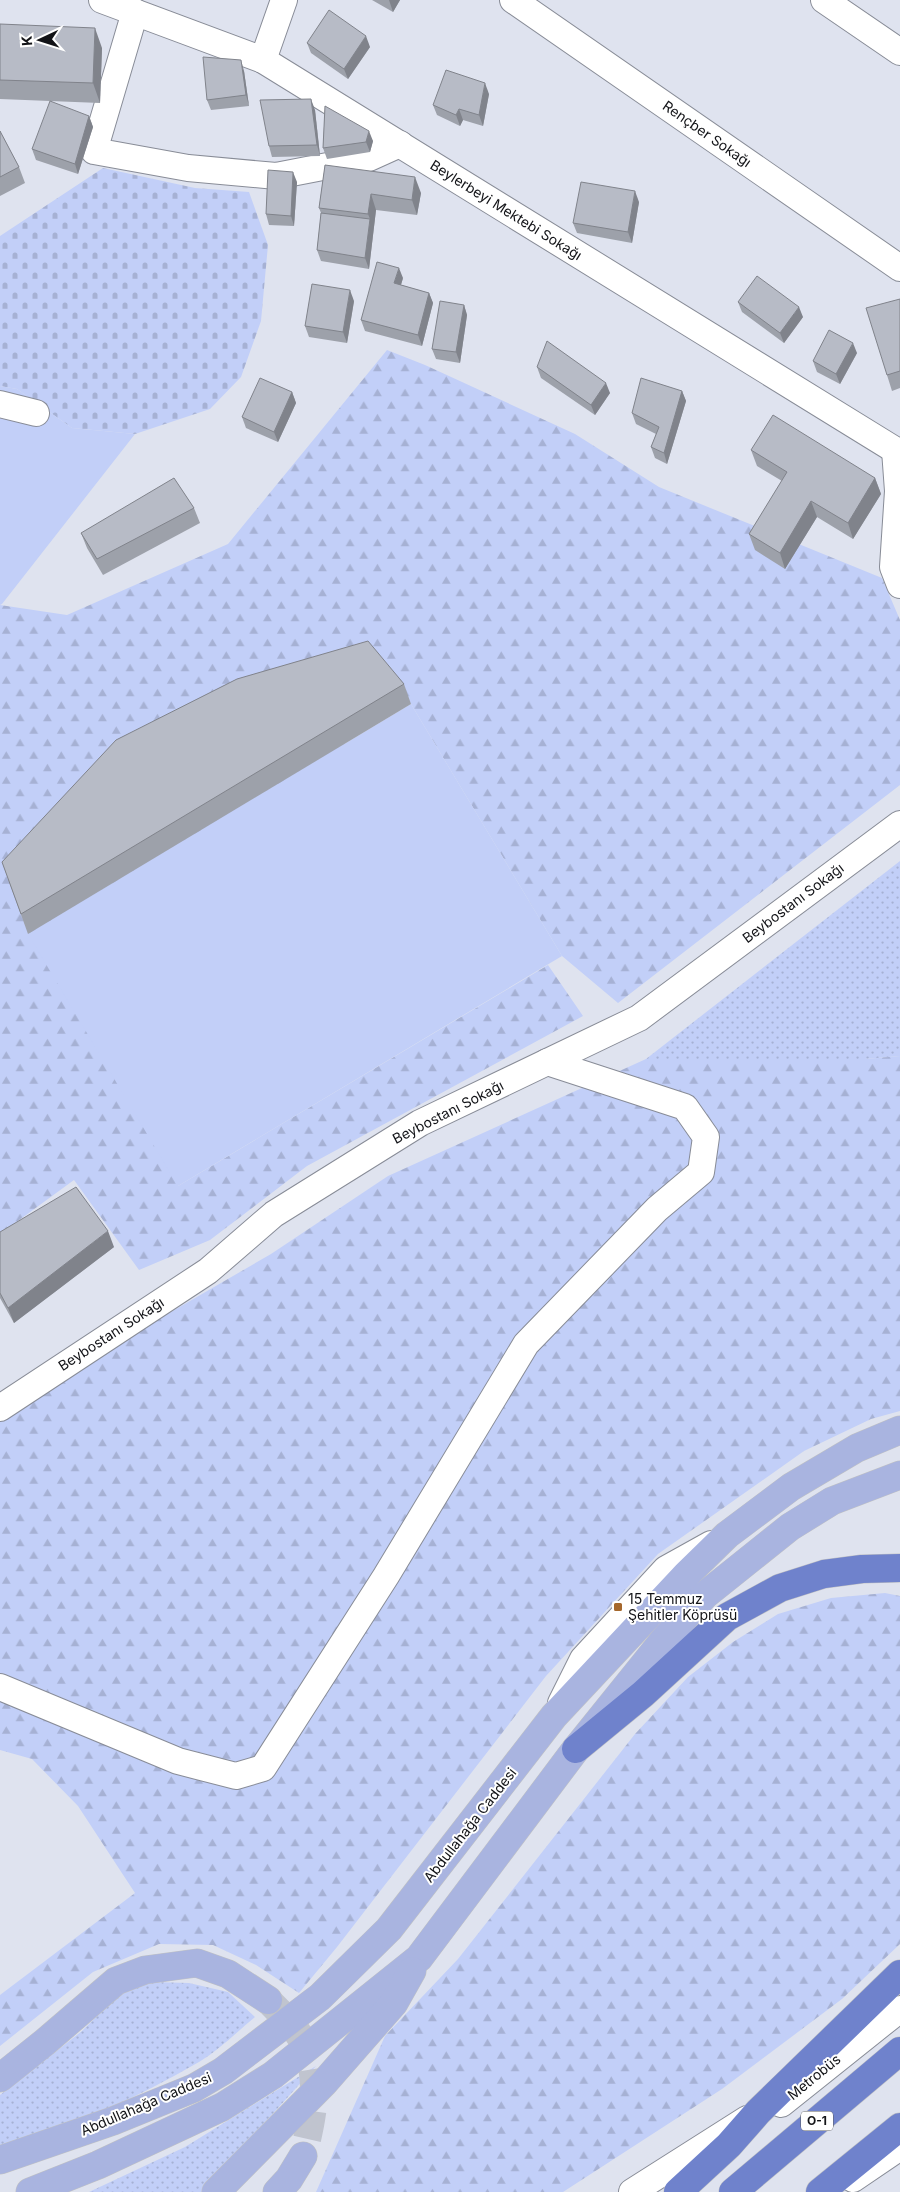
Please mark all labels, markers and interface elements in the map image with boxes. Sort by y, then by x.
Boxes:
north arrow [15,15,65,65]
text: K [18,35,35,47]
street label: Rençber Sokağı [660,97,755,170]
street label: Beylerbeyi Mektebi Sokağı [427,156,585,263]
street label: Beybostanı Sokağı [739,859,847,946]
street label: Beybostanı Sokağı [389,1076,506,1147]
street label: Beybostanı Sokağı [55,1293,167,1374]
place label: 15 Temmuz Şehitler Köprüsü [628,1590,737,1623]
marker: 15 Temmuz Şehitler Köprüsü [612,1601,624,1613]
street label: Abdullahağa Caddesi [420,1764,520,1885]
street label: Metrobüs [784,2050,844,2103]
street label: Abdullahağa Caddesi [78,2068,214,2139]
road number: O-1 [801,2112,833,2130]

